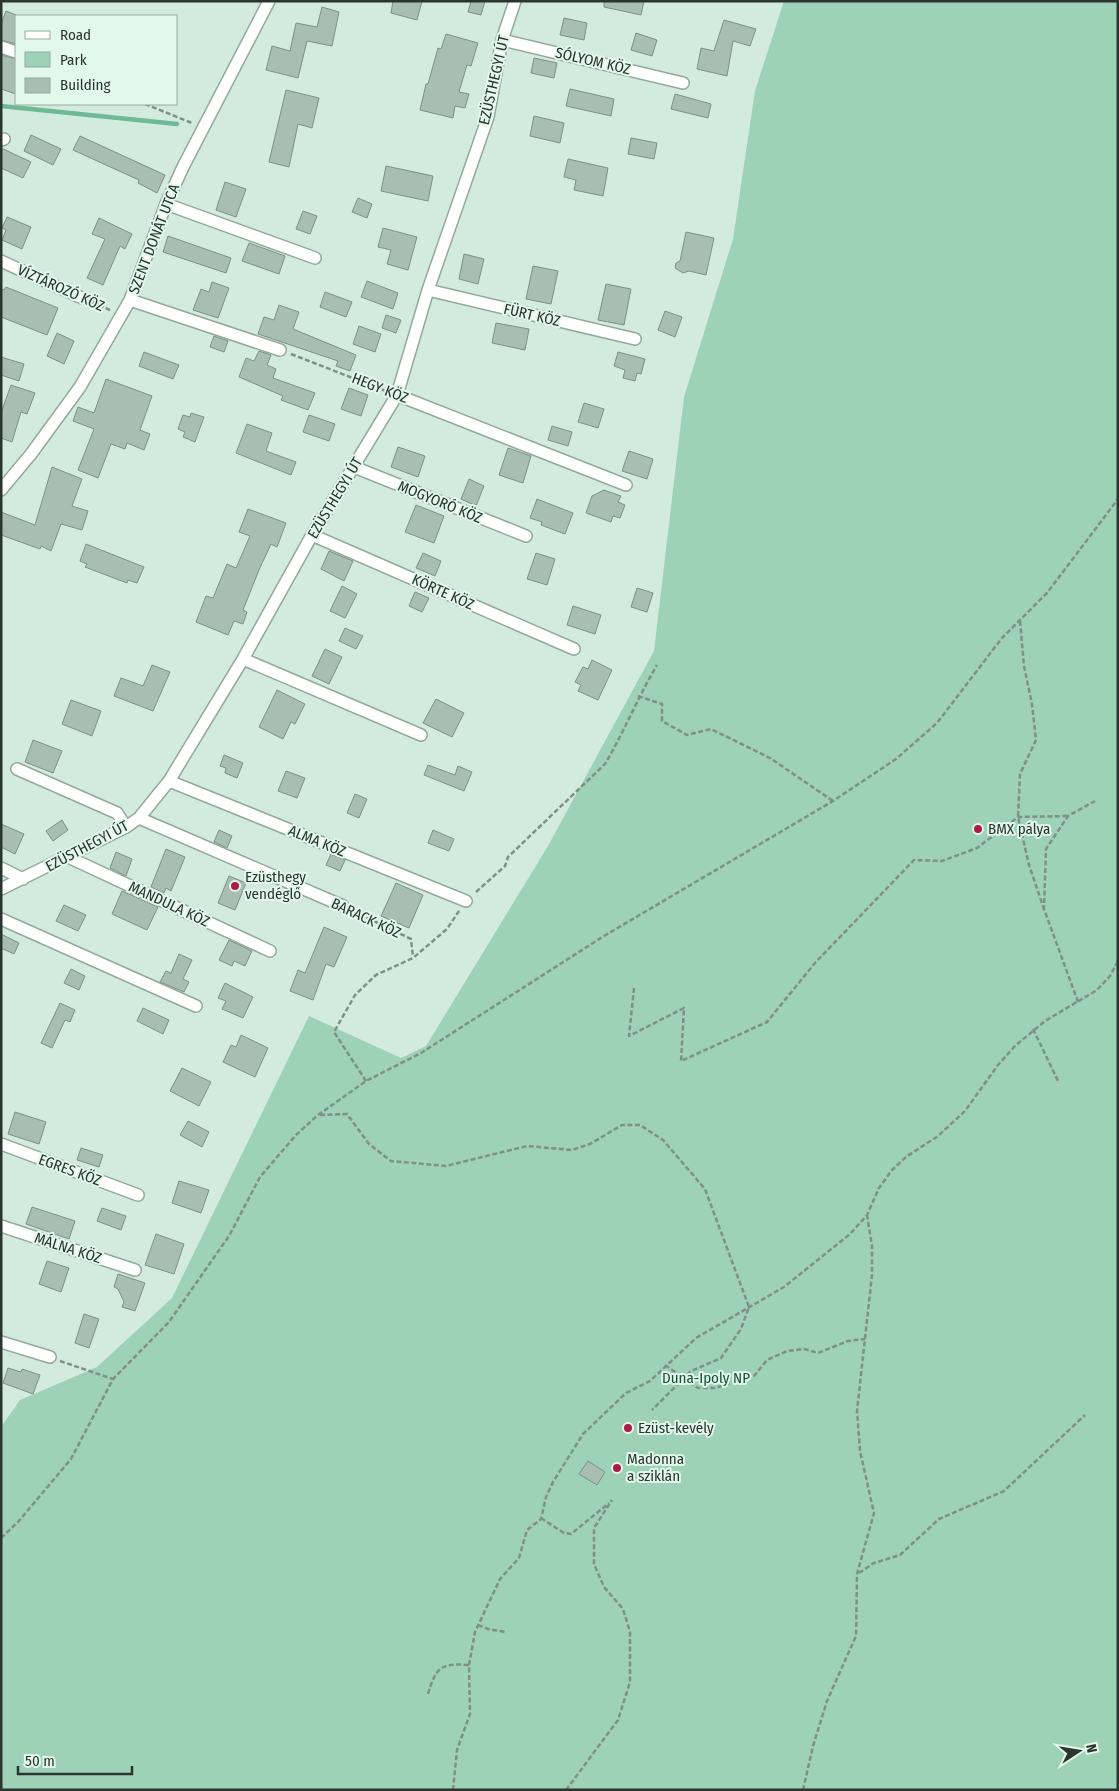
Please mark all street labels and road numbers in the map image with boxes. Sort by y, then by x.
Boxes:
street label: EZÜSTHEGYI ÚT [475,33,513,127]
street label: SÓLYOM KÖZ [554,44,632,78]
street label: SZENT DONÁT UTCA [125,181,183,297]
street label: VÍZTÁROZÓ KÖZ [15,261,107,315]
street label: FÜRT KÖZ [502,300,562,330]
street label: HEGY KÖZ [349,369,411,407]
street label: EZÜSTHEGYI ÚT [304,454,366,542]
street label: MOGYORÓ KÖZ [395,477,485,527]
street label: KÖRTE KÖZ [409,570,477,614]
street label: EZÜSTHEGYI ÚT [42,817,132,875]
street label: ALMA KÖZ [286,821,348,861]
street label: MANDULA KÖZ [126,877,212,931]
street label: BARACK KÖZ [328,894,404,942]
street label: EGRES KÖZ [36,1150,104,1190]
street label: MÁLNA KÖZ [32,1229,104,1267]

